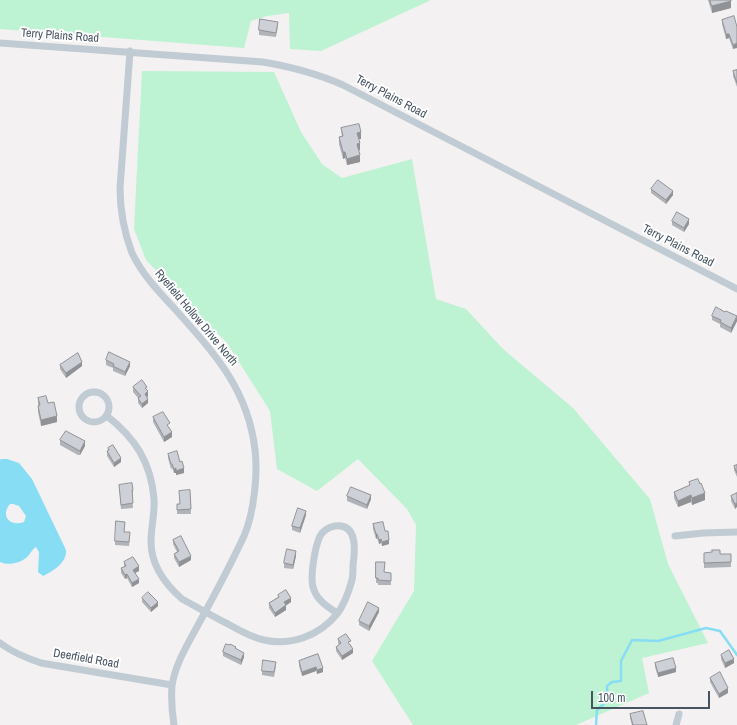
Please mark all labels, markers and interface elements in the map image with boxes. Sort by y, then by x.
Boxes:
street label: Terry Plains Road [20,26,100,46]
street label: Terry Plains Road [353,72,429,122]
street label: Terry Plains Road [640,222,716,270]
street label: Ryefield Hollow Drive North [151,267,241,369]
street label: Deerfield Road [52,646,120,672]
scale bar [593,683,712,709]
text: 100 m [598,690,625,706]

